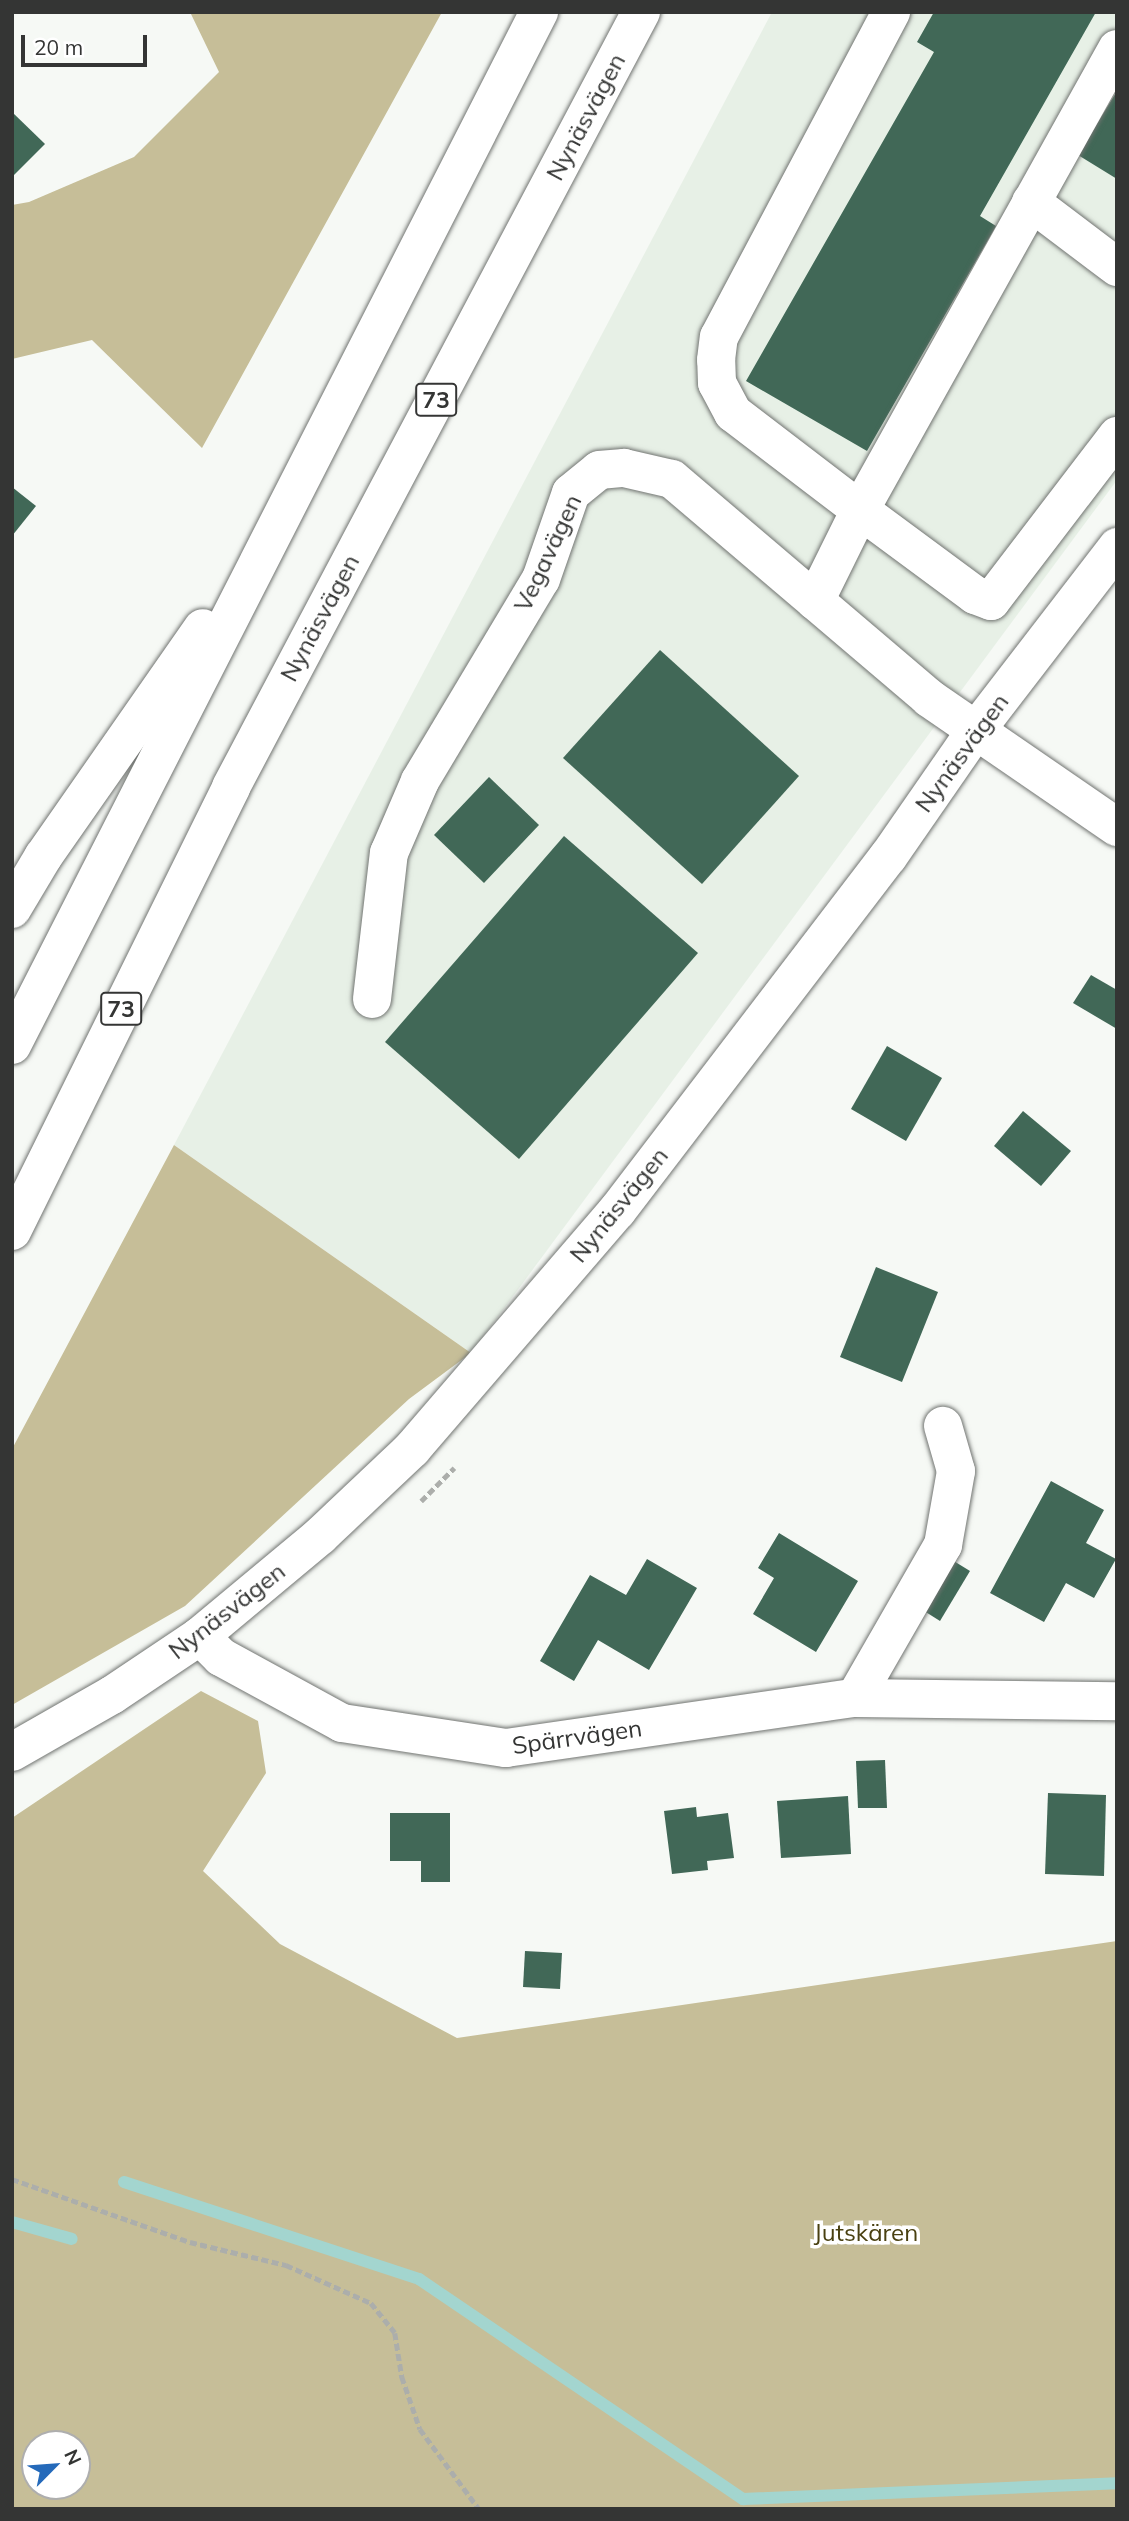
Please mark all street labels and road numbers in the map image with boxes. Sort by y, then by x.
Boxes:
street label: Nynäsvägen [541,49,631,185]
road number: 73 [415,380,457,420]
street label: Vegavägen [508,490,588,616]
street label: Nynäsvägen [275,550,365,686]
street label: Nynäsvägen [909,688,1015,818]
road number: 73 [100,990,142,1028]
street label: Nynäsvägen [564,1142,674,1268]
street label: Nynäsvägen [163,1557,291,1665]
street label: Spärrvägen [510,1714,644,1760]

